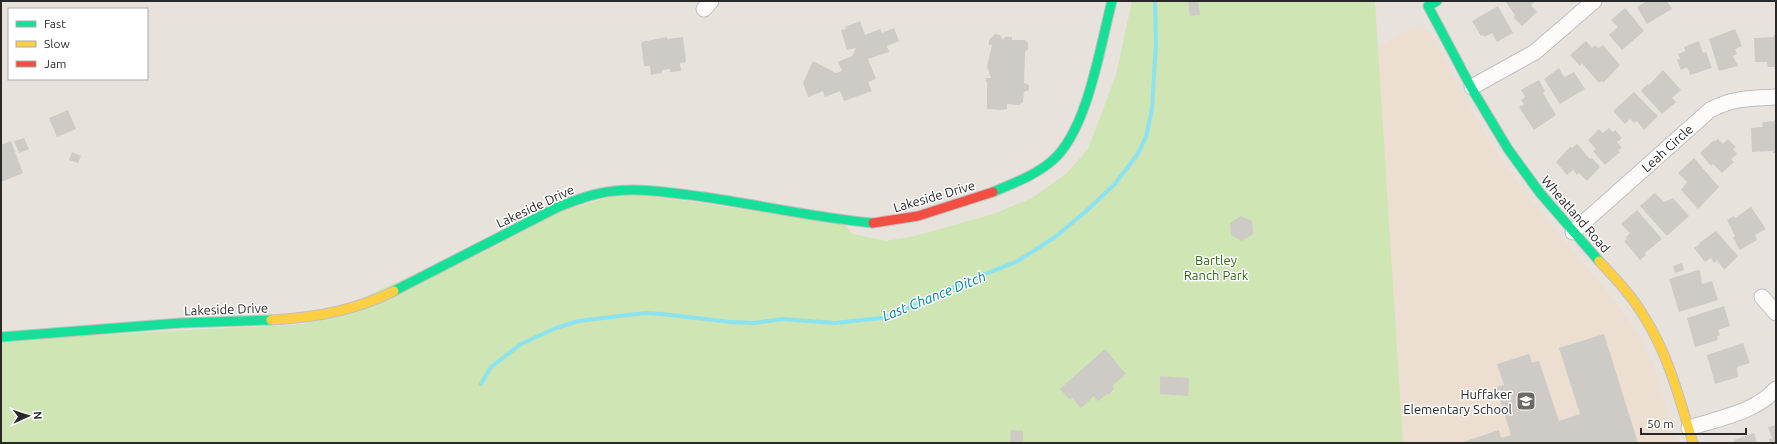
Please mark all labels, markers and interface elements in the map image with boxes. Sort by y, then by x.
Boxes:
legend [8,8,148,80]
text: Fast [44,17,66,30]
text: Slow [44,37,70,50]
text: Jam [44,57,66,70]
street label: Leah Circle [1639,122,1695,174]
street label: Wheatland Road [1539,173,1613,255]
street label: Lakeside Drive [892,178,976,214]
street label: Lakeside Drive [494,182,576,230]
park label: Bartley Ranch Park [1184,253,1249,282]
water label: Last Chance Ditch [880,268,988,324]
street label: Lakeside Drive [184,301,268,317]
place label: Huffaker Elementary School [1403,387,1513,416]
school or university icon: Huffaker Elementary School [1515,390,1537,412]
north arrow [8,396,48,436]
scale bar [1641,410,1746,436]
text: N [32,411,44,420]
text: 50 m [1647,417,1674,430]

